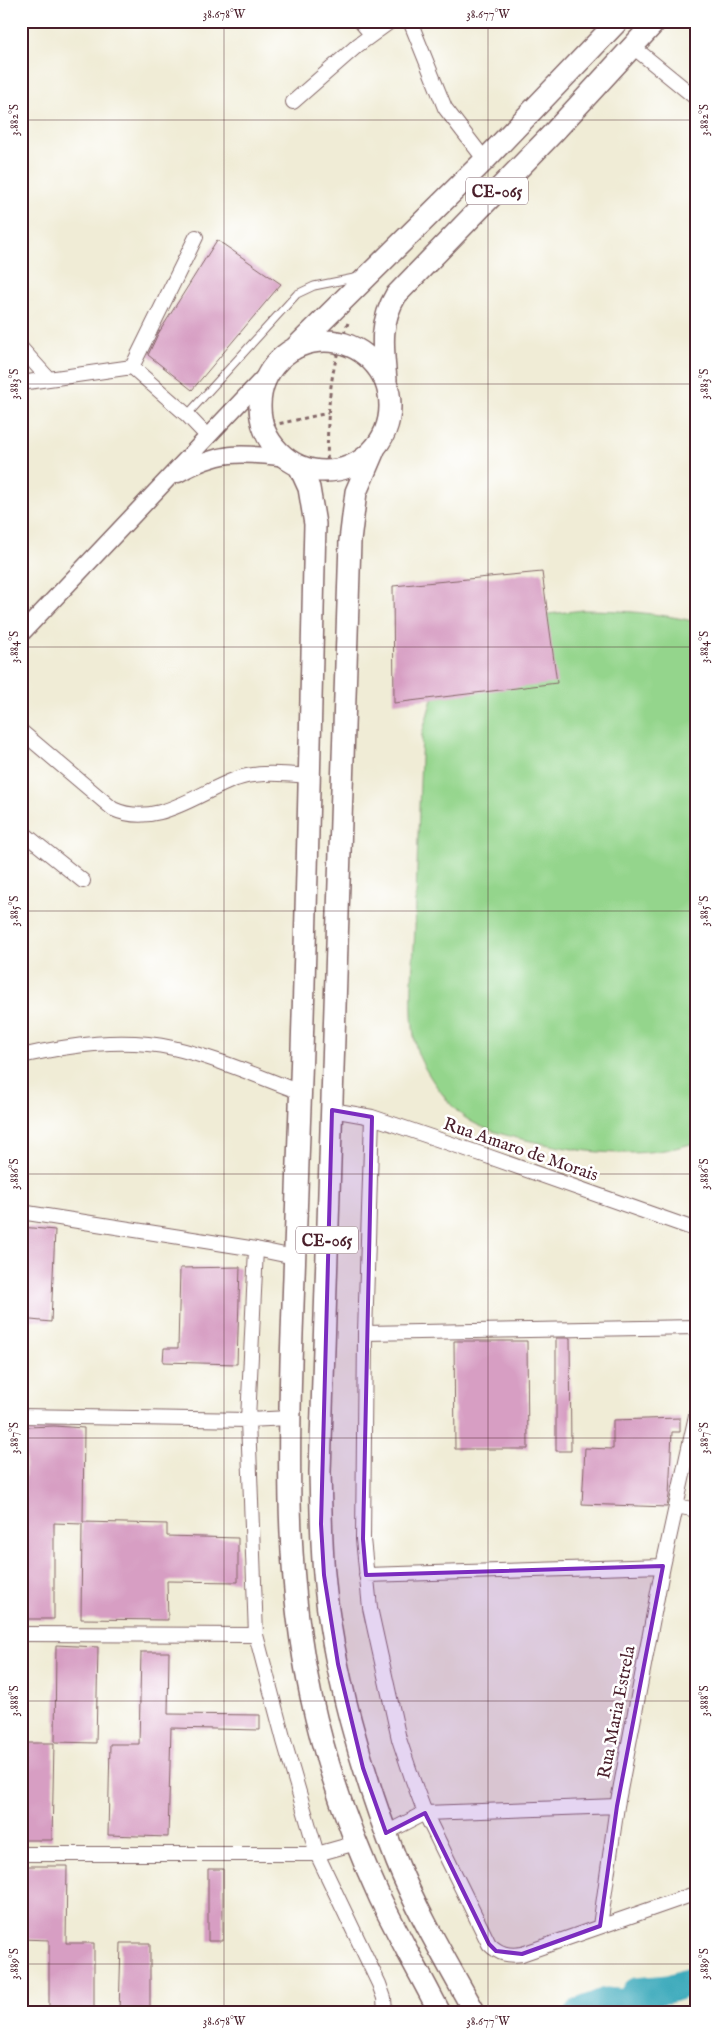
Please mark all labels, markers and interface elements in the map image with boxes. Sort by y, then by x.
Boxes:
text: 38.678°W [203,7,246,22]
text: 38.677°W [466,7,510,22]
text: 3.882°S [7,104,22,136]
text: 3.882°S [697,104,712,136]
road number: CE-065 [466,178,528,205]
text: 3.883°S [7,369,22,399]
text: 3.883°S [697,369,712,399]
text: 3.884°S [7,631,22,663]
text: 3.884°S [697,631,712,663]
text: 3.885°S [7,896,22,926]
text: 3.885°S [697,896,712,926]
street label: Rua Amaro de Morais [440,1113,601,1188]
text: 3.886°S [7,1158,22,1190]
text: 3.886°S [697,1158,712,1190]
road number: CE-065 [296,1226,358,1254]
text: 3.887°S [7,1422,22,1454]
text: 3.887°S [697,1422,712,1454]
street label: Rua Maria Estrela [593,1644,642,1781]
text: 3.888°S [7,1685,22,1717]
text: 3.888°S [697,1685,712,1717]
text: 3.889°S [7,1948,22,1980]
text: 3.889°S [697,1948,712,1980]
text: 38.678°W [203,2014,246,2029]
text: 38.677°W [466,2014,510,2029]

